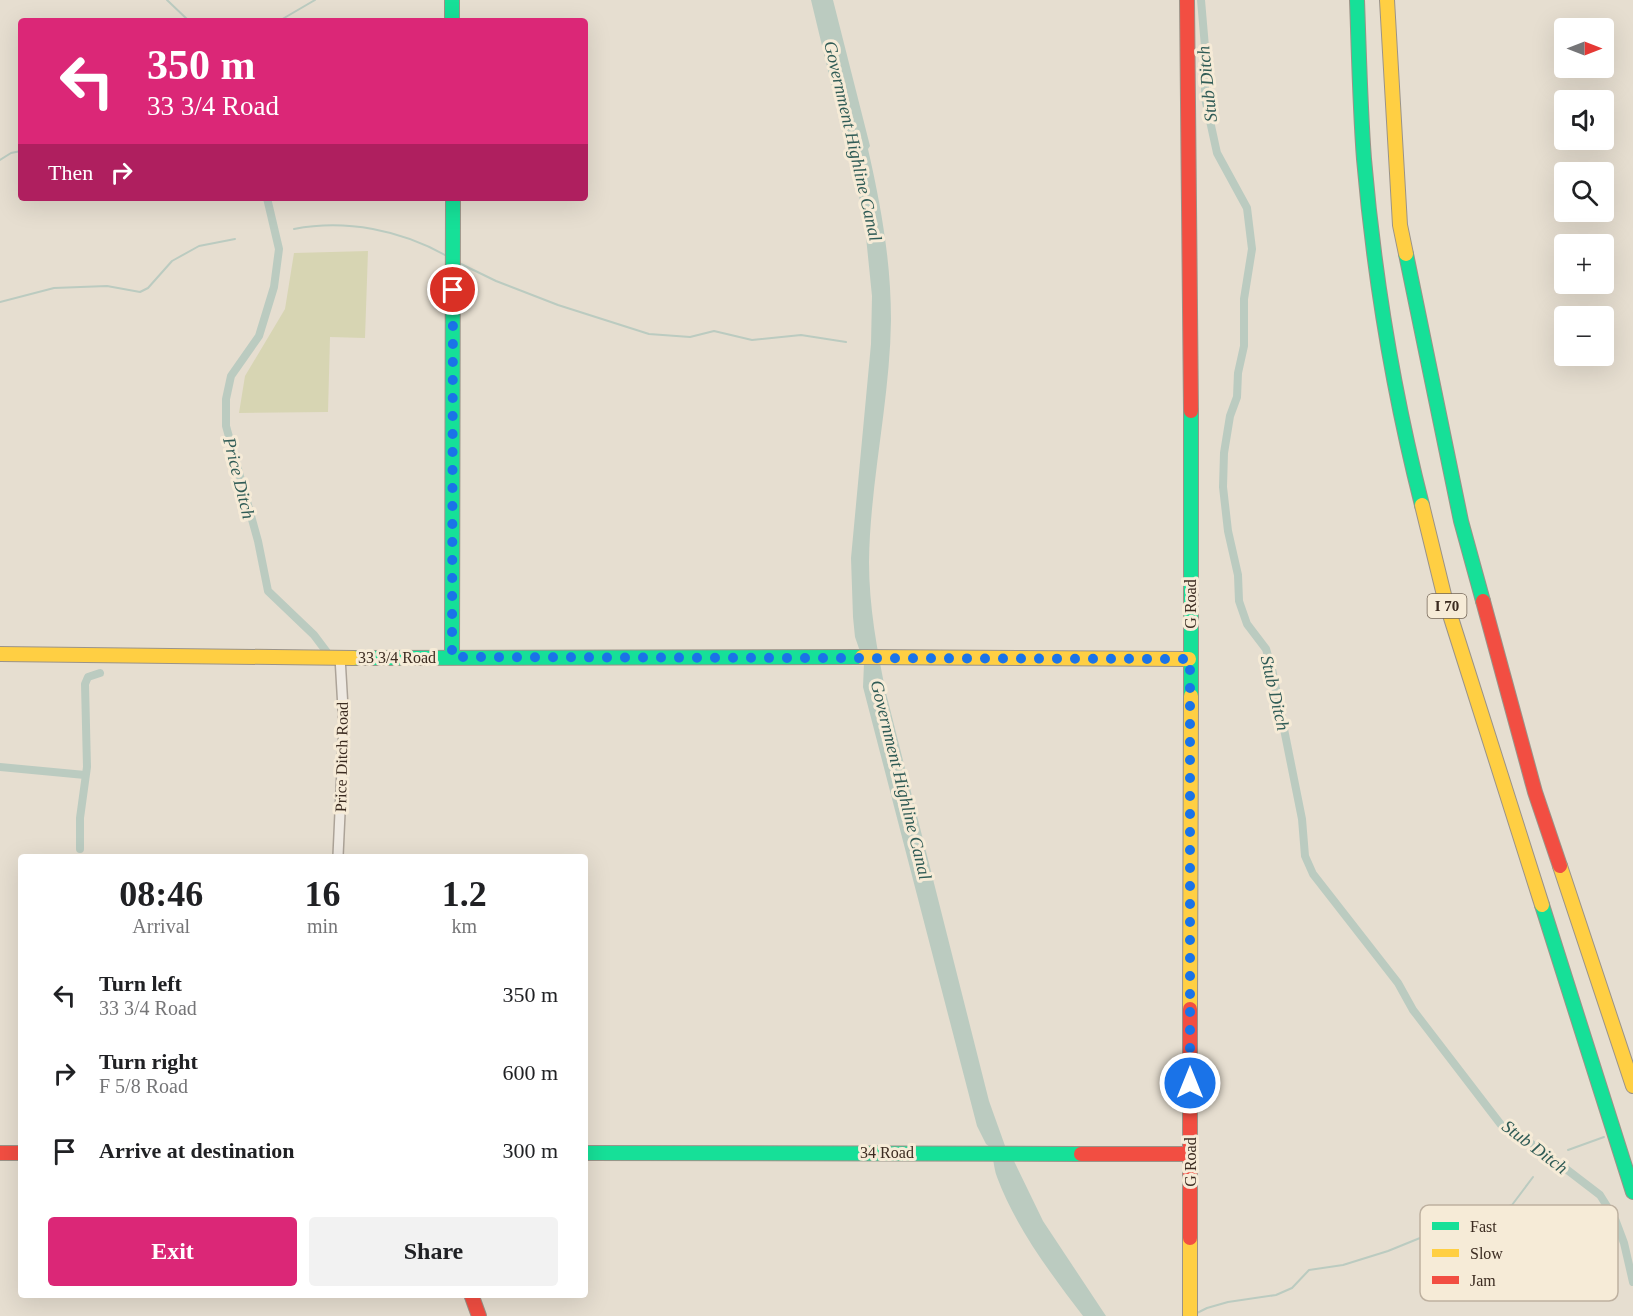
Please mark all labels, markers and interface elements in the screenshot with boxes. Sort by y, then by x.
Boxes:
north arrow [1554,18,1614,78]
map controls [1554,18,1614,366]
water label: Government Highline Canal [820,39,886,243]
icon: left [48,42,126,120]
text: 350 m [147,42,256,88]
water label: Stub Ditch [1193,45,1221,123]
button: sound [1554,90,1614,150]
text: 33 3/4 Road [147,91,279,121]
icon: right [105,156,138,189]
text: Then [48,160,93,185]
button: search [1554,162,1614,222]
button: + [1554,234,1614,294]
pin [427,264,478,315]
icon: arrive [436,273,469,306]
button: − [1554,306,1614,366]
water label: Price Ditch [219,434,259,521]
street label: G Road [1182,579,1199,629]
road number: I 70 [1428,594,1466,618]
street label: 33 3/4 Road [358,649,436,666]
water label: Stub Ditch [1257,653,1293,733]
water label: Government Highline Canal [867,678,935,882]
street label: Price Ditch Road [332,702,351,812]
text: 08:46 [119,874,203,914]
text: 16 [305,874,341,914]
text: 1.2 [442,874,487,914]
text: Arrival [132,915,190,937]
text: min [307,915,338,937]
text: km [451,915,477,937]
text: Turn left [99,971,182,996]
icon: left [48,979,81,1012]
text: 350 m [502,982,558,1007]
text: 33 3/4 Road [99,997,197,1019]
text: Turn right [99,1049,198,1074]
position arrow [1158,1051,1222,1115]
icon: right [48,1057,81,1090]
text: 600 m [502,1060,558,1085]
text: F 5/8 Road [99,1075,188,1097]
water label: Stub Ditch [1498,1116,1572,1178]
icon: arrive [48,1135,81,1168]
street label: G Road [1182,1137,1199,1187]
text: Arrive at destination [99,1138,295,1163]
text: 300 m [502,1138,558,1163]
street label: 34 Road [860,1144,914,1161]
legend [1420,1205,1618,1301]
button: Exit [48,1217,297,1286]
button: Share [309,1217,558,1286]
text: Fast [1470,1218,1497,1235]
text: Slow [1470,1245,1503,1262]
text: Jam [1470,1272,1496,1289]

